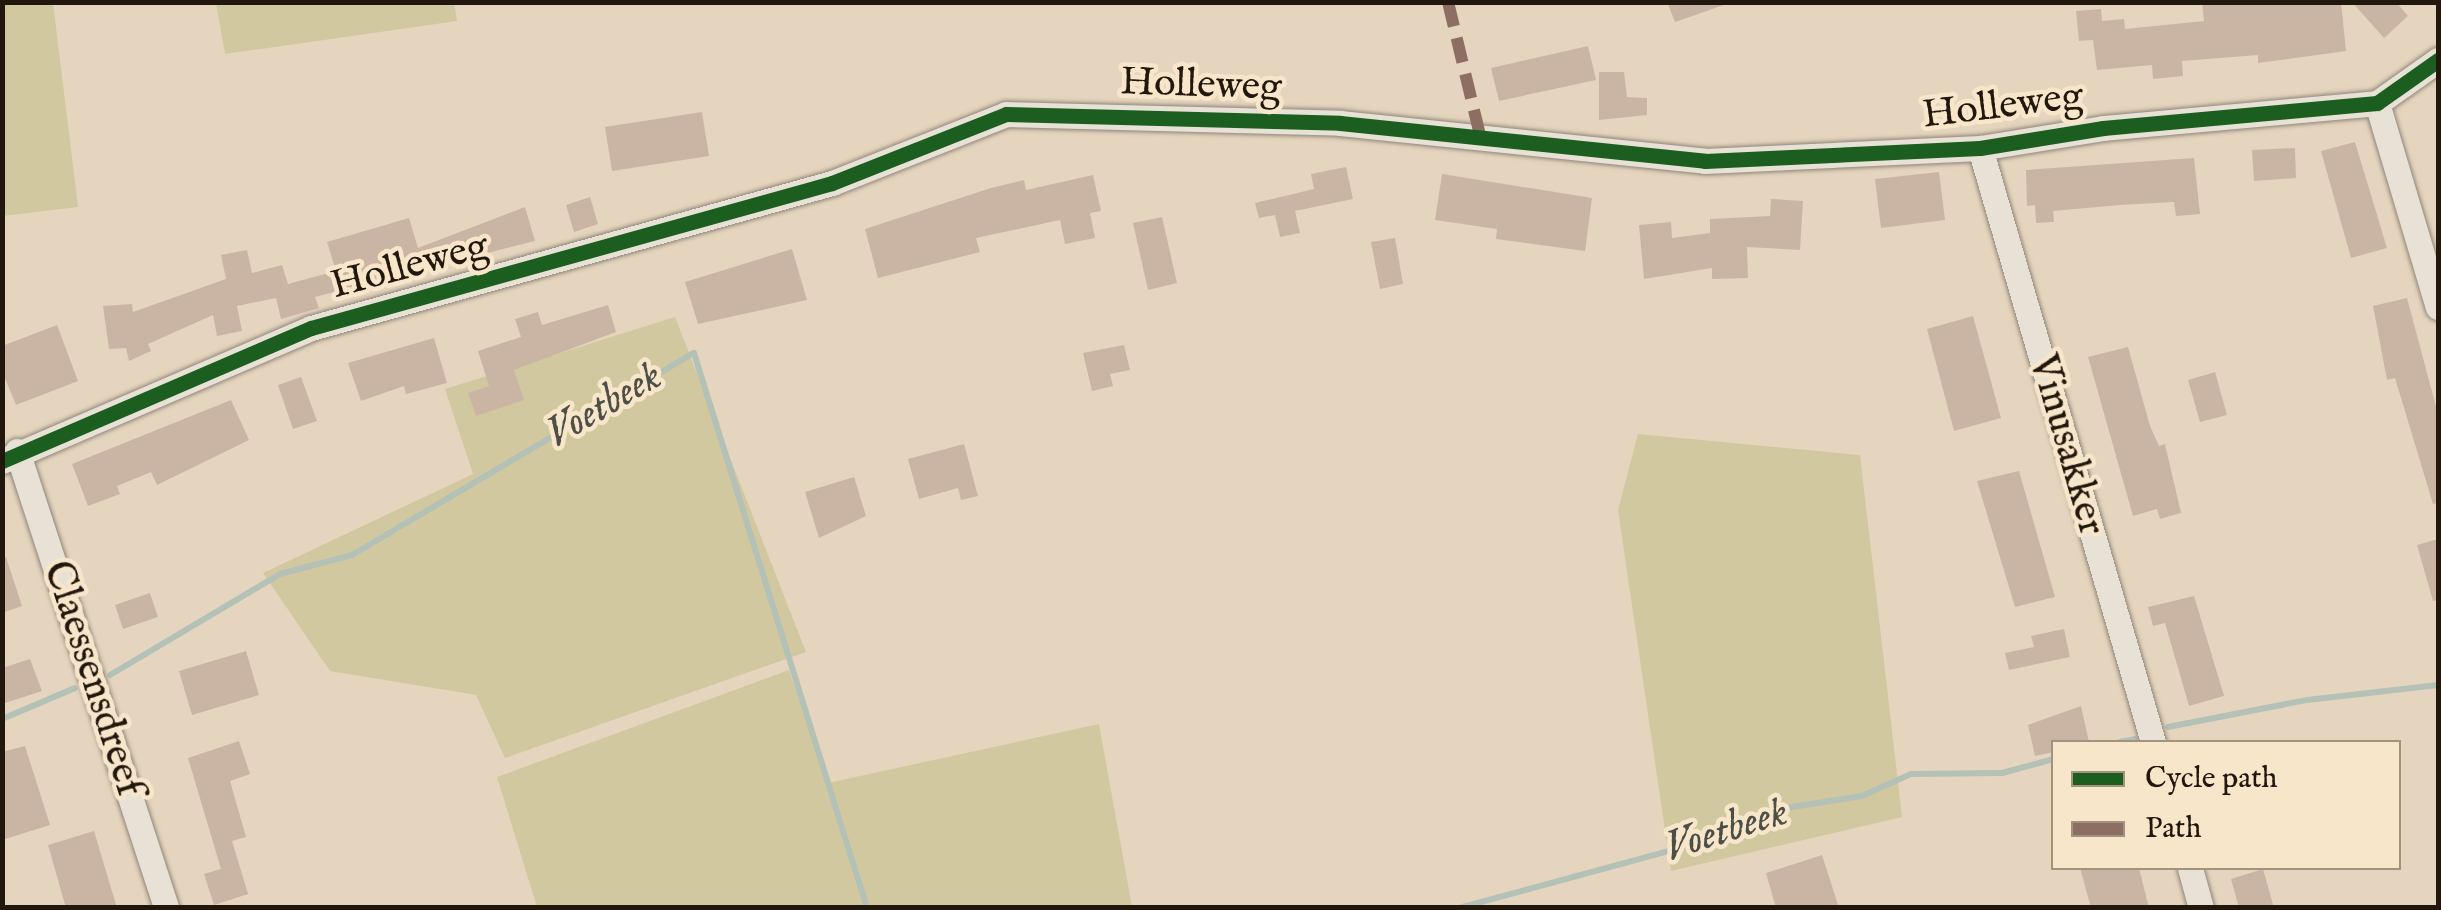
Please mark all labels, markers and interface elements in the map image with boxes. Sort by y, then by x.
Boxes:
street label: Holleweg [1120,59,1282,113]
street label: Holleweg [1920,73,2086,141]
street label: Holleweg [326,223,494,311]
street label: Vinusakker [2017,349,2115,541]
water label: Voetbeek [537,352,671,460]
street label: Claessensdreef [31,555,153,803]
legend [2051,740,2401,870]
text: Cycle path [2145,760,2278,798]
water label: Voetbeek [1658,787,1794,875]
text: Path [2145,810,2201,848]

